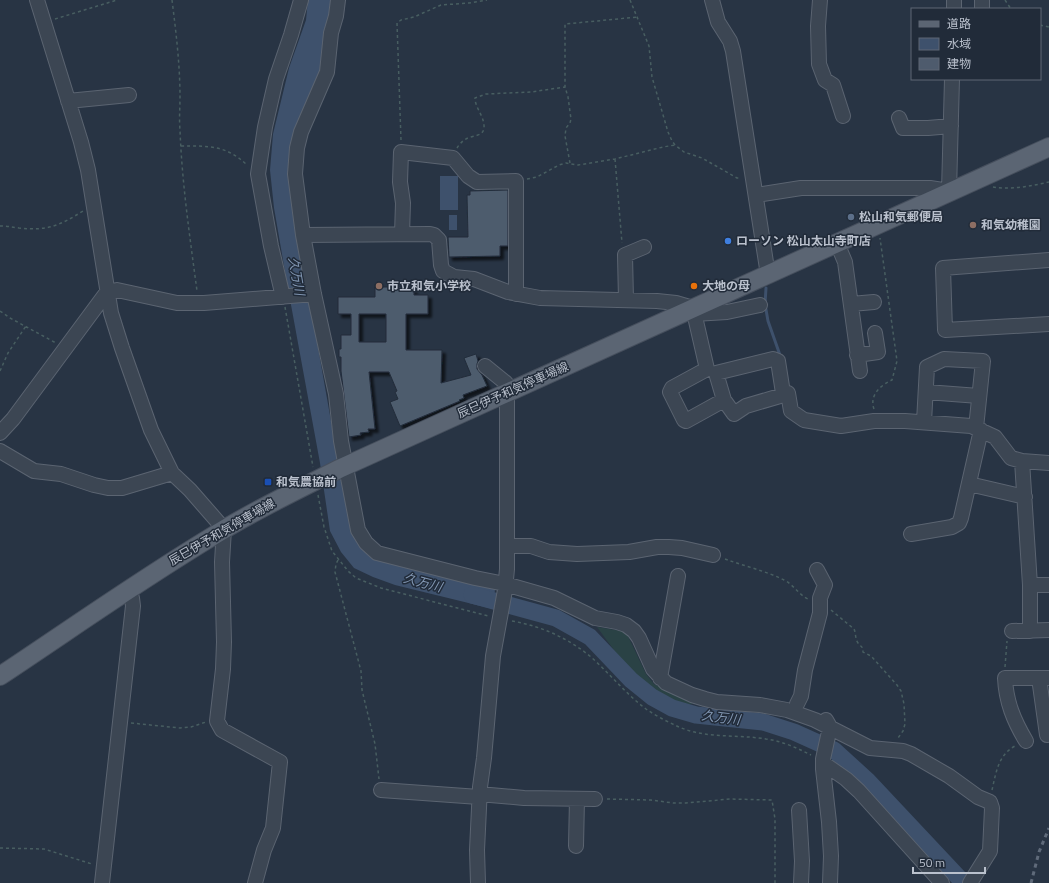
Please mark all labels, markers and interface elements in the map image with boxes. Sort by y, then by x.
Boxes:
legend [911,8,1041,80]
text: 道路 [947,14,971,33]
text: 水域 [947,34,971,53]
text: 建物 [947,54,971,73]
place label: 松山和気郵便局 [859,207,943,226]
marker: 松山和気郵便局 [846,212,856,222]
place label: 和気幼稚園 [981,215,1041,234]
marker: 和気幼稚園 [968,220,978,230]
place label: ローソン 松山太山寺町店 [736,231,871,250]
marker: ローソン 松山太山寺町店 [723,236,733,246]
water label: 久万川 [284,255,311,299]
place label: 市立和気小学校 [387,276,471,295]
place label: 大地の母 [702,276,750,295]
marker: 市立和気小学校 [374,281,384,291]
marker: 大地の母 [689,281,699,291]
street label: 辰巳伊予和気停車場線 [454,356,571,423]
place label: 和気農協前 [276,472,336,491]
marker: 和気農協前 [263,477,273,487]
street label: 辰巳伊予和気停車場線 [165,493,278,570]
water label: 久万川 [402,567,446,597]
water label: 久万川 [700,705,744,730]
scale bar [913,849,985,875]
text: 50 m [919,853,945,872]

